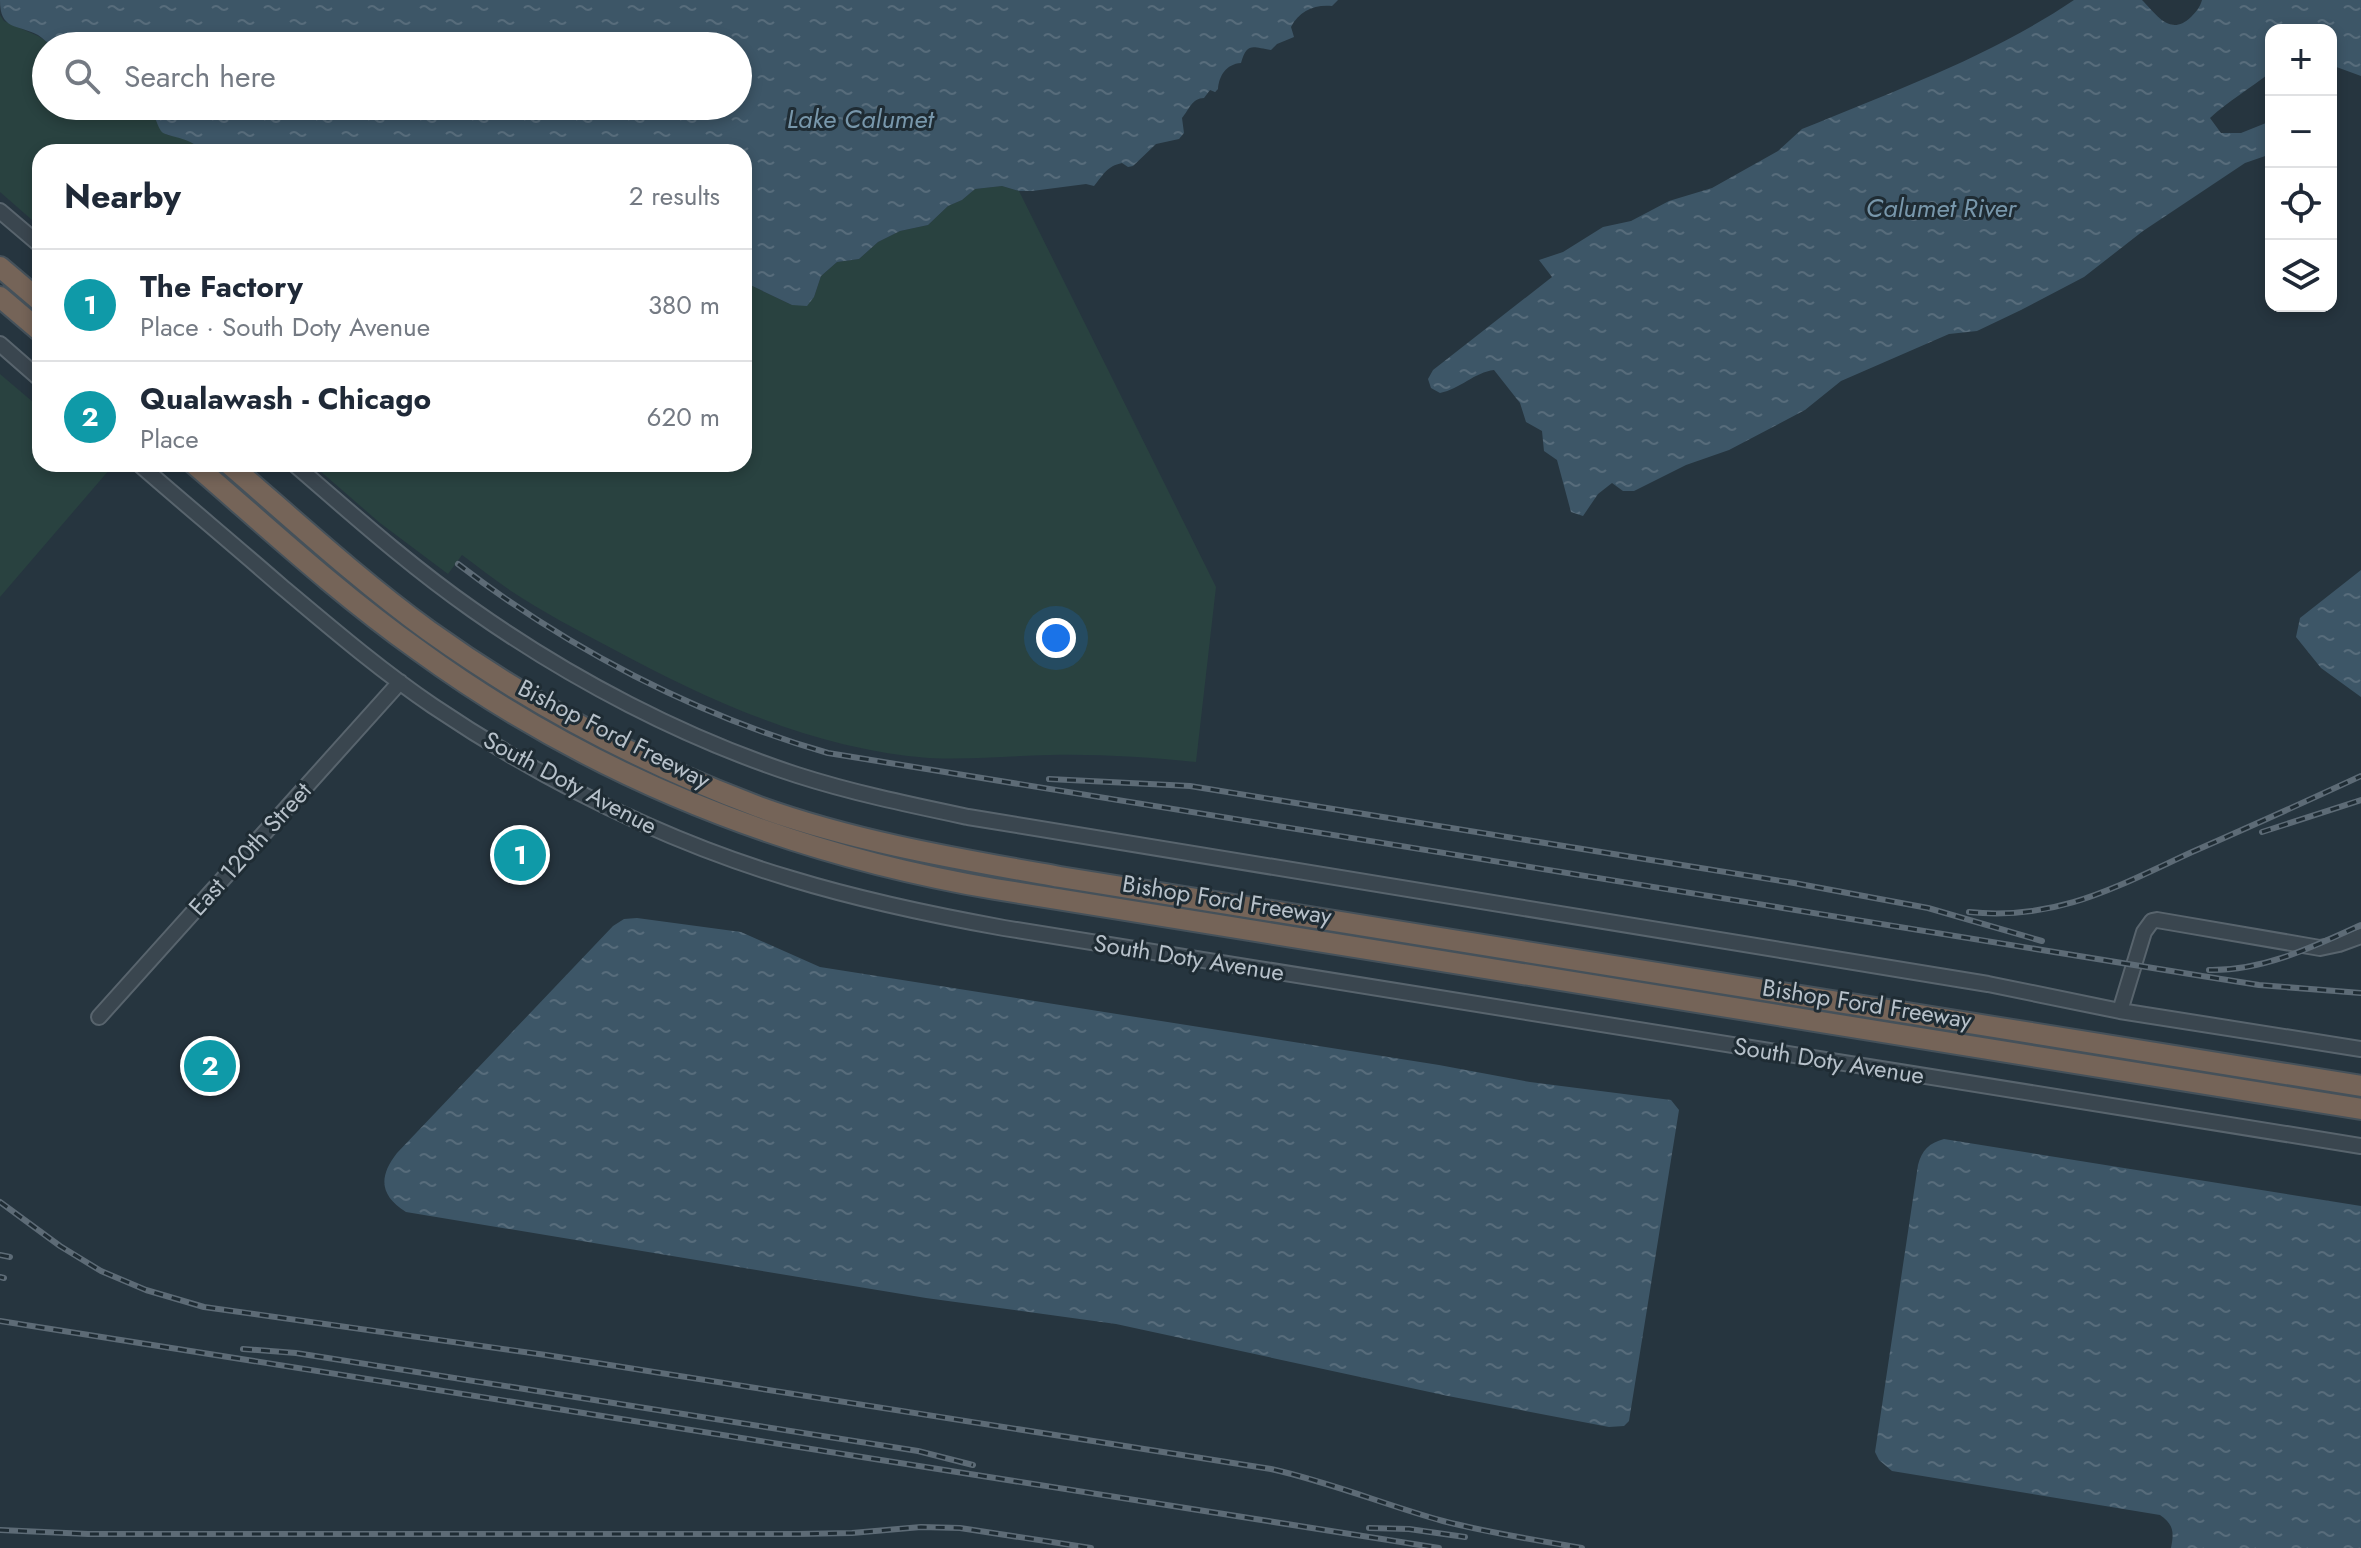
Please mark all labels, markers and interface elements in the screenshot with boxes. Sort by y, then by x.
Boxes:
map controls [2265,24,2337,312]
button: + [2265,24,2337,96]
search box [32,32,752,120]
icon: search [60,54,104,98]
text: Search here [124,55,276,98]
button: − [2265,96,2337,168]
water label: Lake Calumet [787,100,935,138]
button: locate [2265,168,2337,240]
text: Nearby [64,172,181,221]
text: 2 results [629,177,720,215]
water label: Calumet River [1866,189,2017,227]
button: layers [2265,240,2337,312]
text: The Factory [140,265,303,308]
text: 1 [83,286,97,324]
text: 380 m [648,286,720,324]
text: Place · South Doty Avenue [140,308,430,346]
text: Qualawash - Chicago [140,377,431,420]
text: 2 [81,398,99,436]
text: 620 m [647,398,720,436]
text: Place [140,420,199,458]
your location [1036,618,1076,658]
street label: Bishop Ford Freeway [512,670,717,797]
street label: South Doty Avenue [477,722,663,843]
street label: East 120th Street [180,774,319,923]
pin: 1 [494,825,546,885]
street label: Bishop Ford Freeway [1120,866,1335,933]
street label: South Doty Avenue [1091,925,1287,990]
street label: Bishop Ford Freeway [1760,970,1975,1037]
street label: South Doty Avenue [1731,1028,1927,1093]
pin: 2 [184,1036,236,1096]

